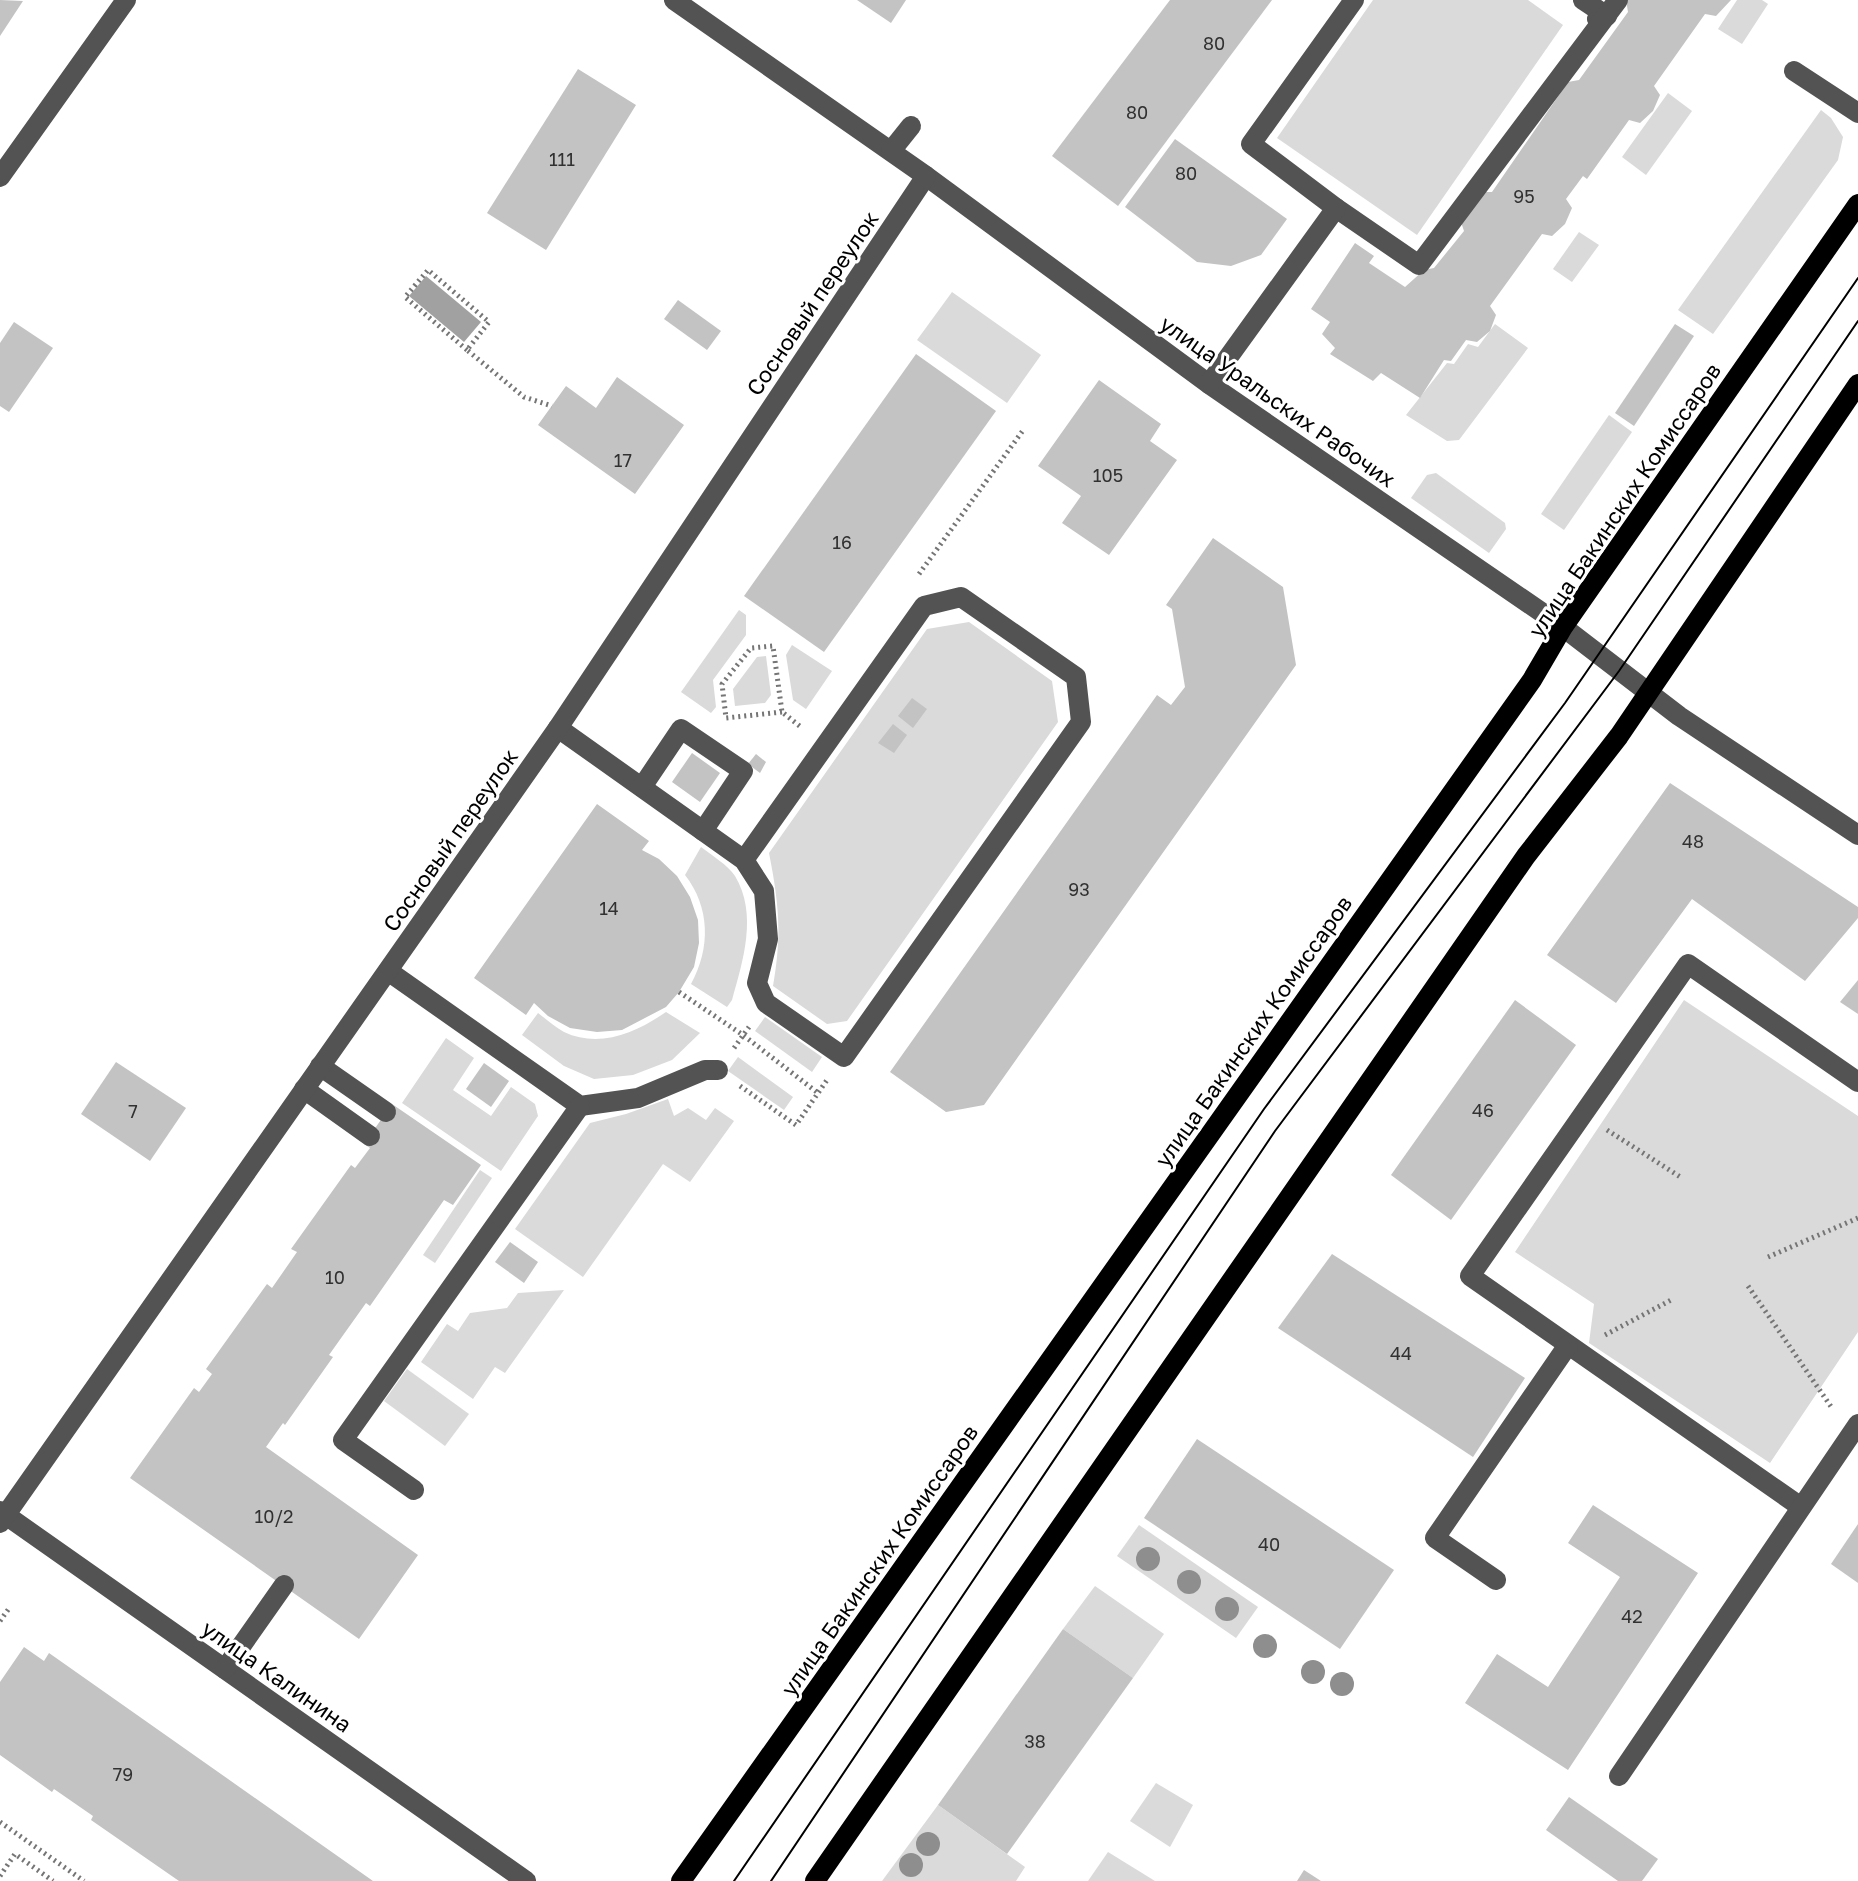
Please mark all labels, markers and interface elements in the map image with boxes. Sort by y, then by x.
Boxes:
house number: 80 [1203,32,1225,54]
house number: 80 [1126,101,1148,123]
house number: 111 [549,148,575,170]
house number: 80 [1175,162,1197,184]
house number: 95 [1513,185,1535,207]
street label: Сосновый переулок [740,205,884,400]
street label: улица Уральских Рабочих [1155,309,1401,493]
street label: улица Бакинских Комиссаров [1522,358,1726,642]
house number: 17 [614,449,632,471]
house number: 105 [1093,464,1123,486]
house number: 16 [832,531,852,553]
street label: Сосновый переулок [377,743,523,936]
house number: 48 [1682,830,1704,852]
house number: 93 [1068,878,1090,900]
street label: улица Бакинских Комиссаров [1149,890,1357,1172]
house number: 14 [599,897,619,919]
house number: 46 [1472,1099,1494,1121]
house number: 7 [128,1100,138,1122]
house number: 10 [325,1266,345,1288]
house number: 44 [1390,1342,1412,1364]
street label: улица Бакинских Комиссаров [775,1419,983,1701]
house number: 10/2 [255,1505,293,1527]
house number: 40 [1258,1533,1280,1555]
house number: 42 [1621,1605,1643,1627]
street label: улица Калинина [197,1614,357,1738]
house number: 38 [1024,1730,1046,1752]
house number: 79 [113,1763,133,1785]

